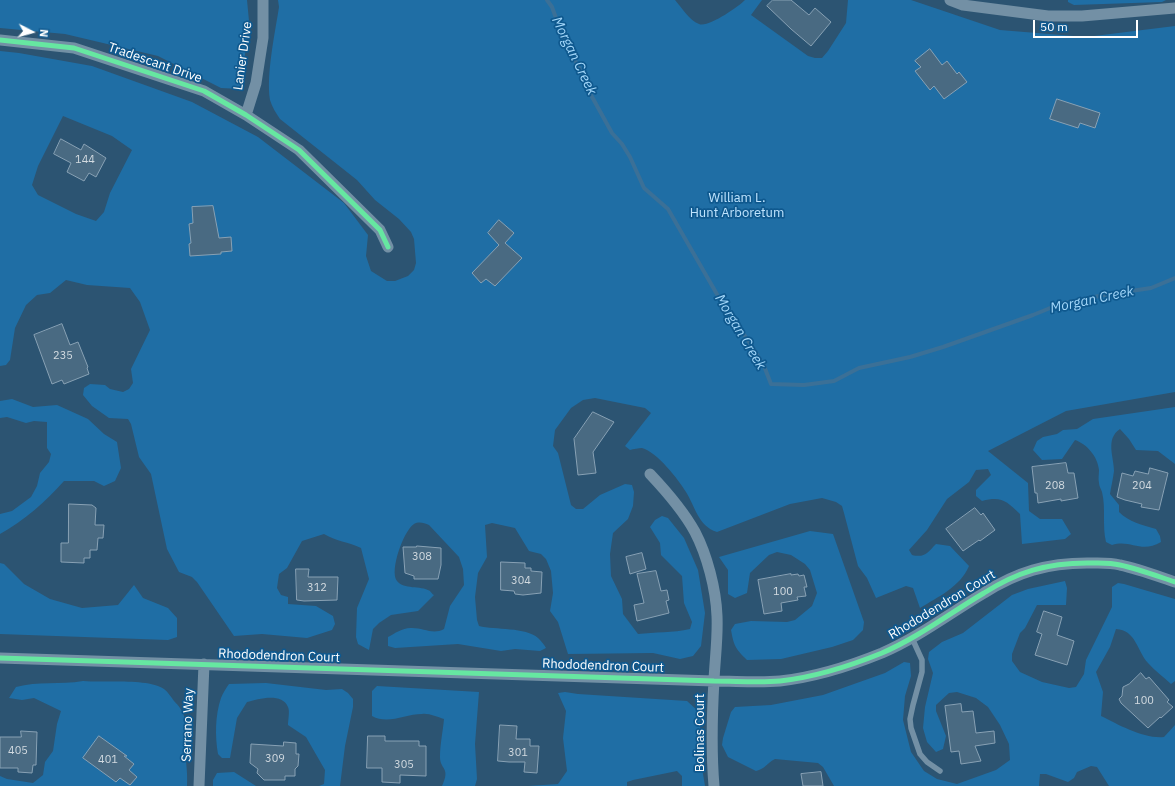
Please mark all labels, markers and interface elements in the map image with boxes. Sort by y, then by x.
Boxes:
north arrow [12,12,52,52]
scale bar [1035,12,1140,38]
water label: Morgan Creek [548,14,600,98]
text: 50 m [1040,19,1068,34]
street label: Lanier Drive [230,21,256,91]
text: N [37,29,51,38]
street label: Tradescant Drive [106,40,204,86]
house number: 144 [75,153,95,167]
park label: William L. Hunt Arboretum [690,190,784,221]
water label: Morgan Creek [1049,283,1135,317]
water label: Morgan Creek [711,291,769,373]
house number: 235 [53,349,73,363]
house number: 208 [1045,479,1065,493]
house number: 204 [1132,479,1152,493]
house number: 308 [412,550,432,564]
street label: Rhododendron Court [886,567,998,643]
house number: 304 [511,574,531,588]
house number: 312 [307,581,327,595]
house number: 100 [773,585,793,599]
street label: Rhododendron Court [218,646,340,666]
street label: Rhododendron Court [542,656,664,676]
street label: Serrano Way [179,688,197,762]
street label: Bolinas Court [692,694,708,772]
house number: 100 [1134,694,1154,708]
house number: 405 [8,744,28,758]
house number: 301 [508,746,528,760]
house number: 309 [265,752,285,766]
house number: 401 [98,753,118,767]
house number: 305 [394,758,414,772]

